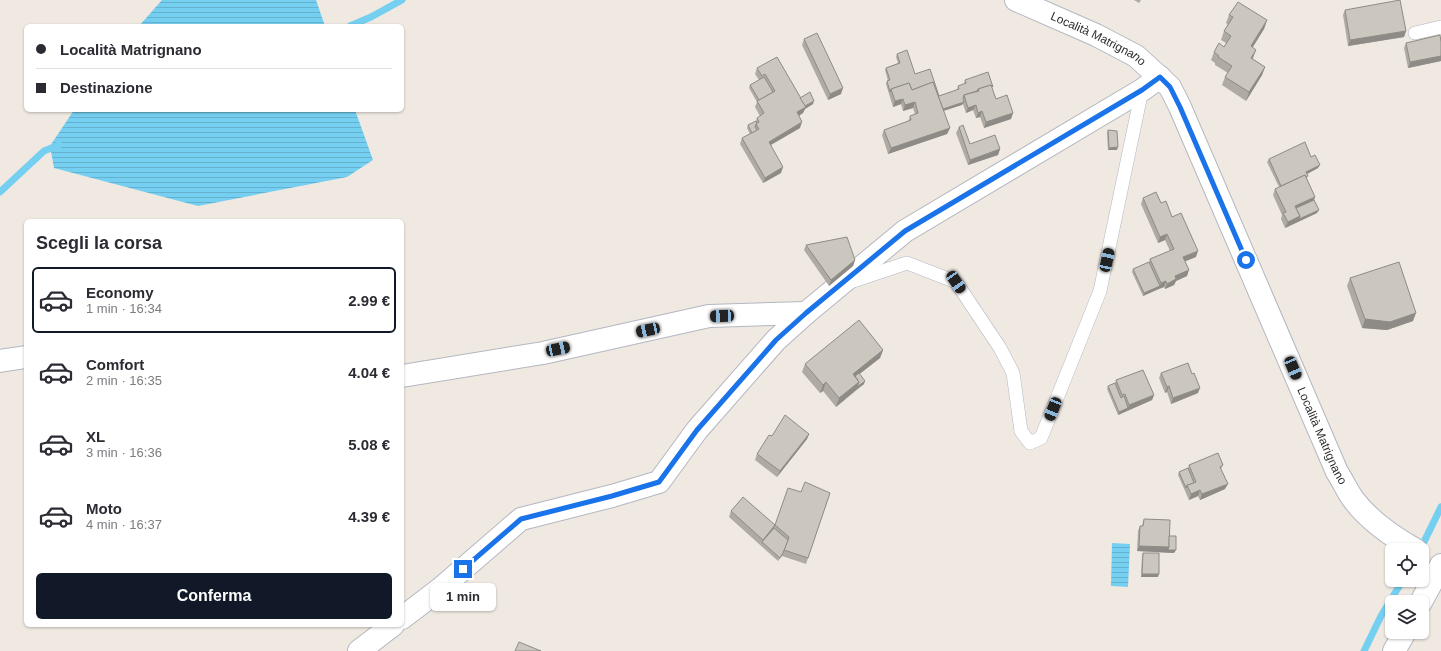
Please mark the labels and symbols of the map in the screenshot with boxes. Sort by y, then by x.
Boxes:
street label: Località Matrignano [1049,9,1149,69]
car [1099,247,1115,273]
route start [1237,251,1255,269]
car [944,269,968,295]
car [710,310,734,322]
car [635,322,661,338]
car [545,341,571,357]
car [1283,355,1303,381]
street label: Località Matrignano [1294,385,1350,487]
car [1043,396,1063,422]
route end [454,560,472,578]
callout: 1 min [430,583,496,611]

